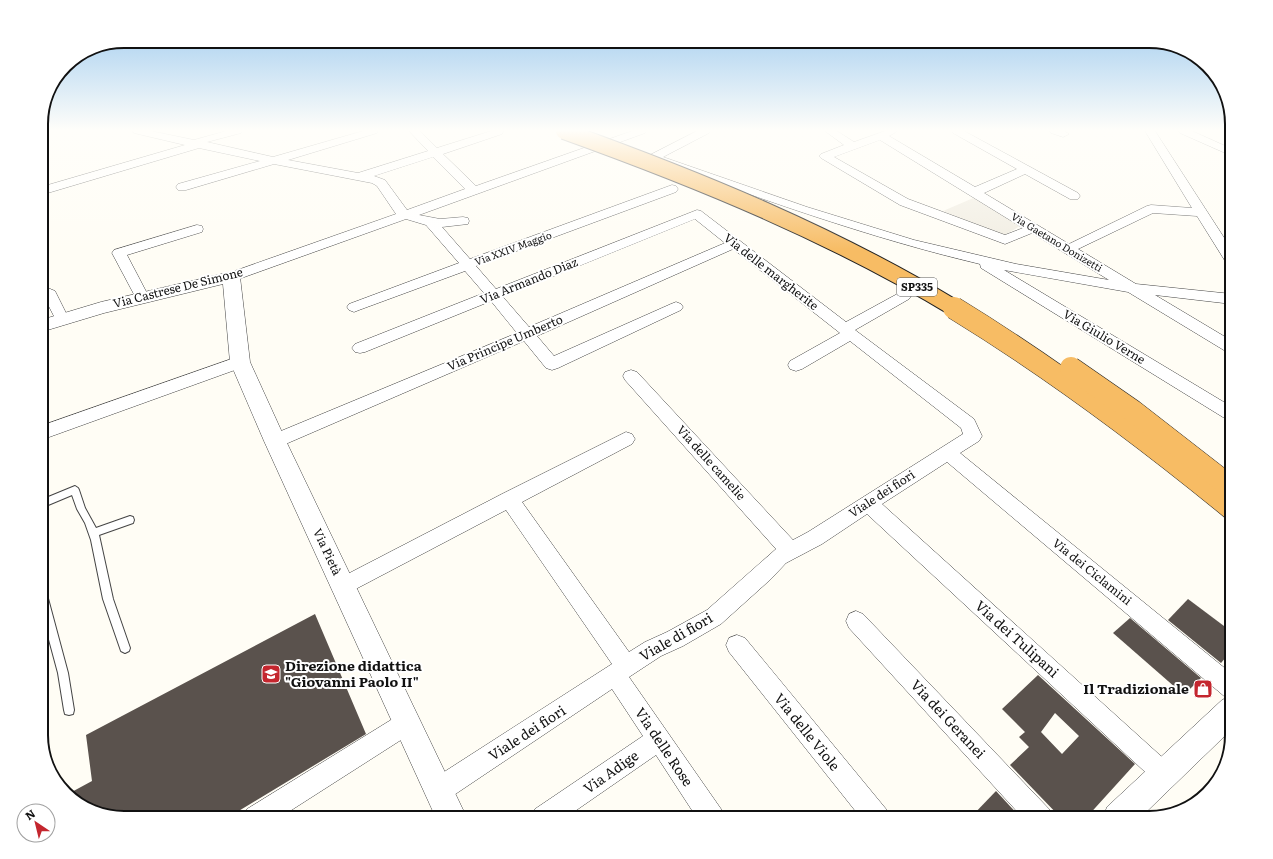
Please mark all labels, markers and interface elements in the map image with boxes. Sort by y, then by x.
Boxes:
street label: Via Gaetano Donizetti [1009,208,1106,275]
street label: Via XXIV Maggio [472,227,554,268]
street label: Via delle margherite [720,228,823,314]
street label: Via Armando Diaz [477,252,580,308]
street label: Via Castrese De Simone [111,262,245,312]
road number: SP335 [897,278,937,296]
street label: Via Giulio Verne [1060,304,1149,368]
street label: Via Principe Umberto [444,310,565,375]
street label: Via delle camelie [673,421,750,504]
street label: Viale dei fiori [845,465,918,521]
street label: Via Pietà [309,525,347,579]
street label: Via dei Ciclamini [1049,534,1136,609]
street label: Via dei Tulipani [971,595,1064,682]
street label: Viale di fiori [635,607,716,665]
place label: Direzione didattica "Giovanni Paolo II" [285,655,423,691]
school or university icon: Direzione didattica "Giovanni Paolo II" [260,663,282,685]
street label: Via dei Geranei [907,675,991,762]
place label: Il Tradizionale [1083,678,1189,698]
shop icon: Il Tradizionale [1192,678,1214,700]
street label: Via delle Viole [770,688,845,774]
street label: Viale dei fiori [484,700,569,765]
street label: Via delle Rose [631,703,699,790]
street label: Via Adige [579,745,642,798]
north arrow [16,803,56,843]
text: N [21,805,38,823]

